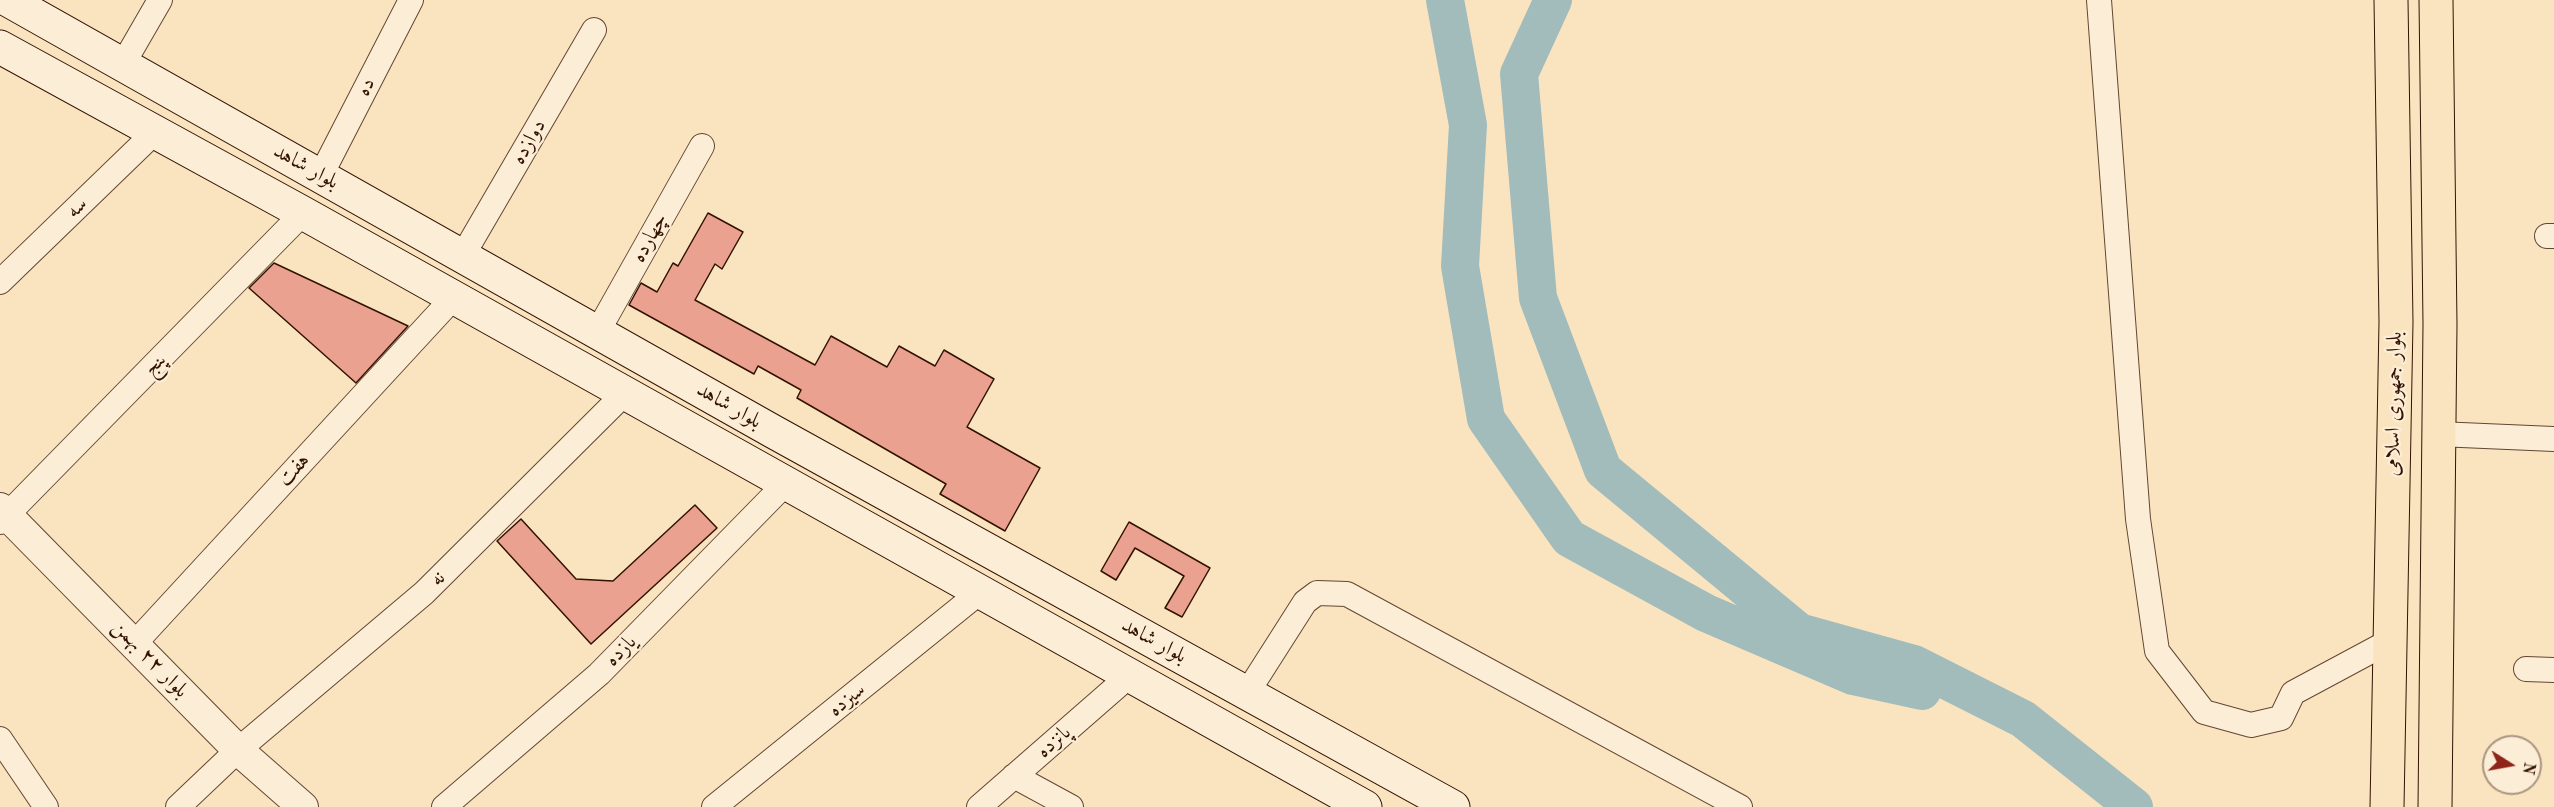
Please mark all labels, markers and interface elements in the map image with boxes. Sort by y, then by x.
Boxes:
street label: ده [351,74,381,100]
street label: دوازده [506,115,552,169]
street label: بلوار شاهد [269,139,343,195]
street label: سه [61,192,93,224]
street label: چهارده [626,209,674,267]
street label: بلوار جمهوری اسلامی [2380,331,2408,477]
street label: پنج [138,347,172,381]
street label: بلوار شاهد [692,377,766,435]
street label: هفت [273,448,315,492]
street label: نه [425,566,451,592]
street label: بلوار شاهد [1117,613,1191,669]
street label: بلوار ۲۲ بهمن [107,615,193,703]
street label: یازده [600,630,642,672]
street label: سیزده [823,677,871,723]
street label: پانزده [1032,720,1076,764]
north arrow [2482,735,2542,795]
text: N [2519,761,2537,776]

